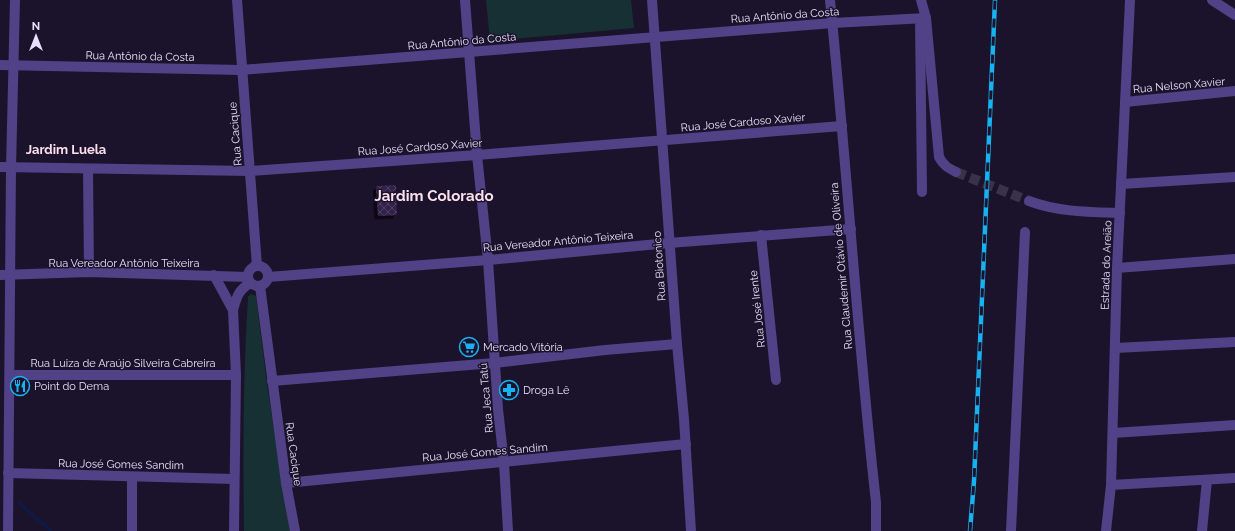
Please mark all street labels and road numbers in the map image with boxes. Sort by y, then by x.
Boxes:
street label: Rua Antônio da Costa [730,5,840,26]
street label: Rua Antônio da Costa [407,30,517,53]
street label: Rua Antônio da Costa [85,49,195,64]
street label: Rua Nelson Xavier [1132,75,1226,96]
street label: Rua Cacique [226,101,245,167]
street label: Rua José Cardoso Xavier [680,111,806,134]
street label: Rua José Cardoso Xavier [357,137,483,158]
street label: Rua Claudemir Otávio de Oliveira [828,182,855,350]
street label: Estrada do Areião [1098,220,1115,310]
street label: Rua Vereador Antônio Teixeira [482,228,634,255]
street label: Rua Biotonico [651,230,668,301]
street label: Rua Vereador Antônio Teixeira [49,257,199,270]
street label: Rua José Irente [747,269,768,348]
street label: Rua Luiza de Araújo Silveira Cabreira [30,357,216,370]
street label: Rua Jeca Tatú [477,362,496,433]
street label: Rua Cacique [283,421,304,487]
street label: Rua José Gomes Sandim [422,441,548,464]
street label: Rua José Gomes Sandim [58,457,184,472]

